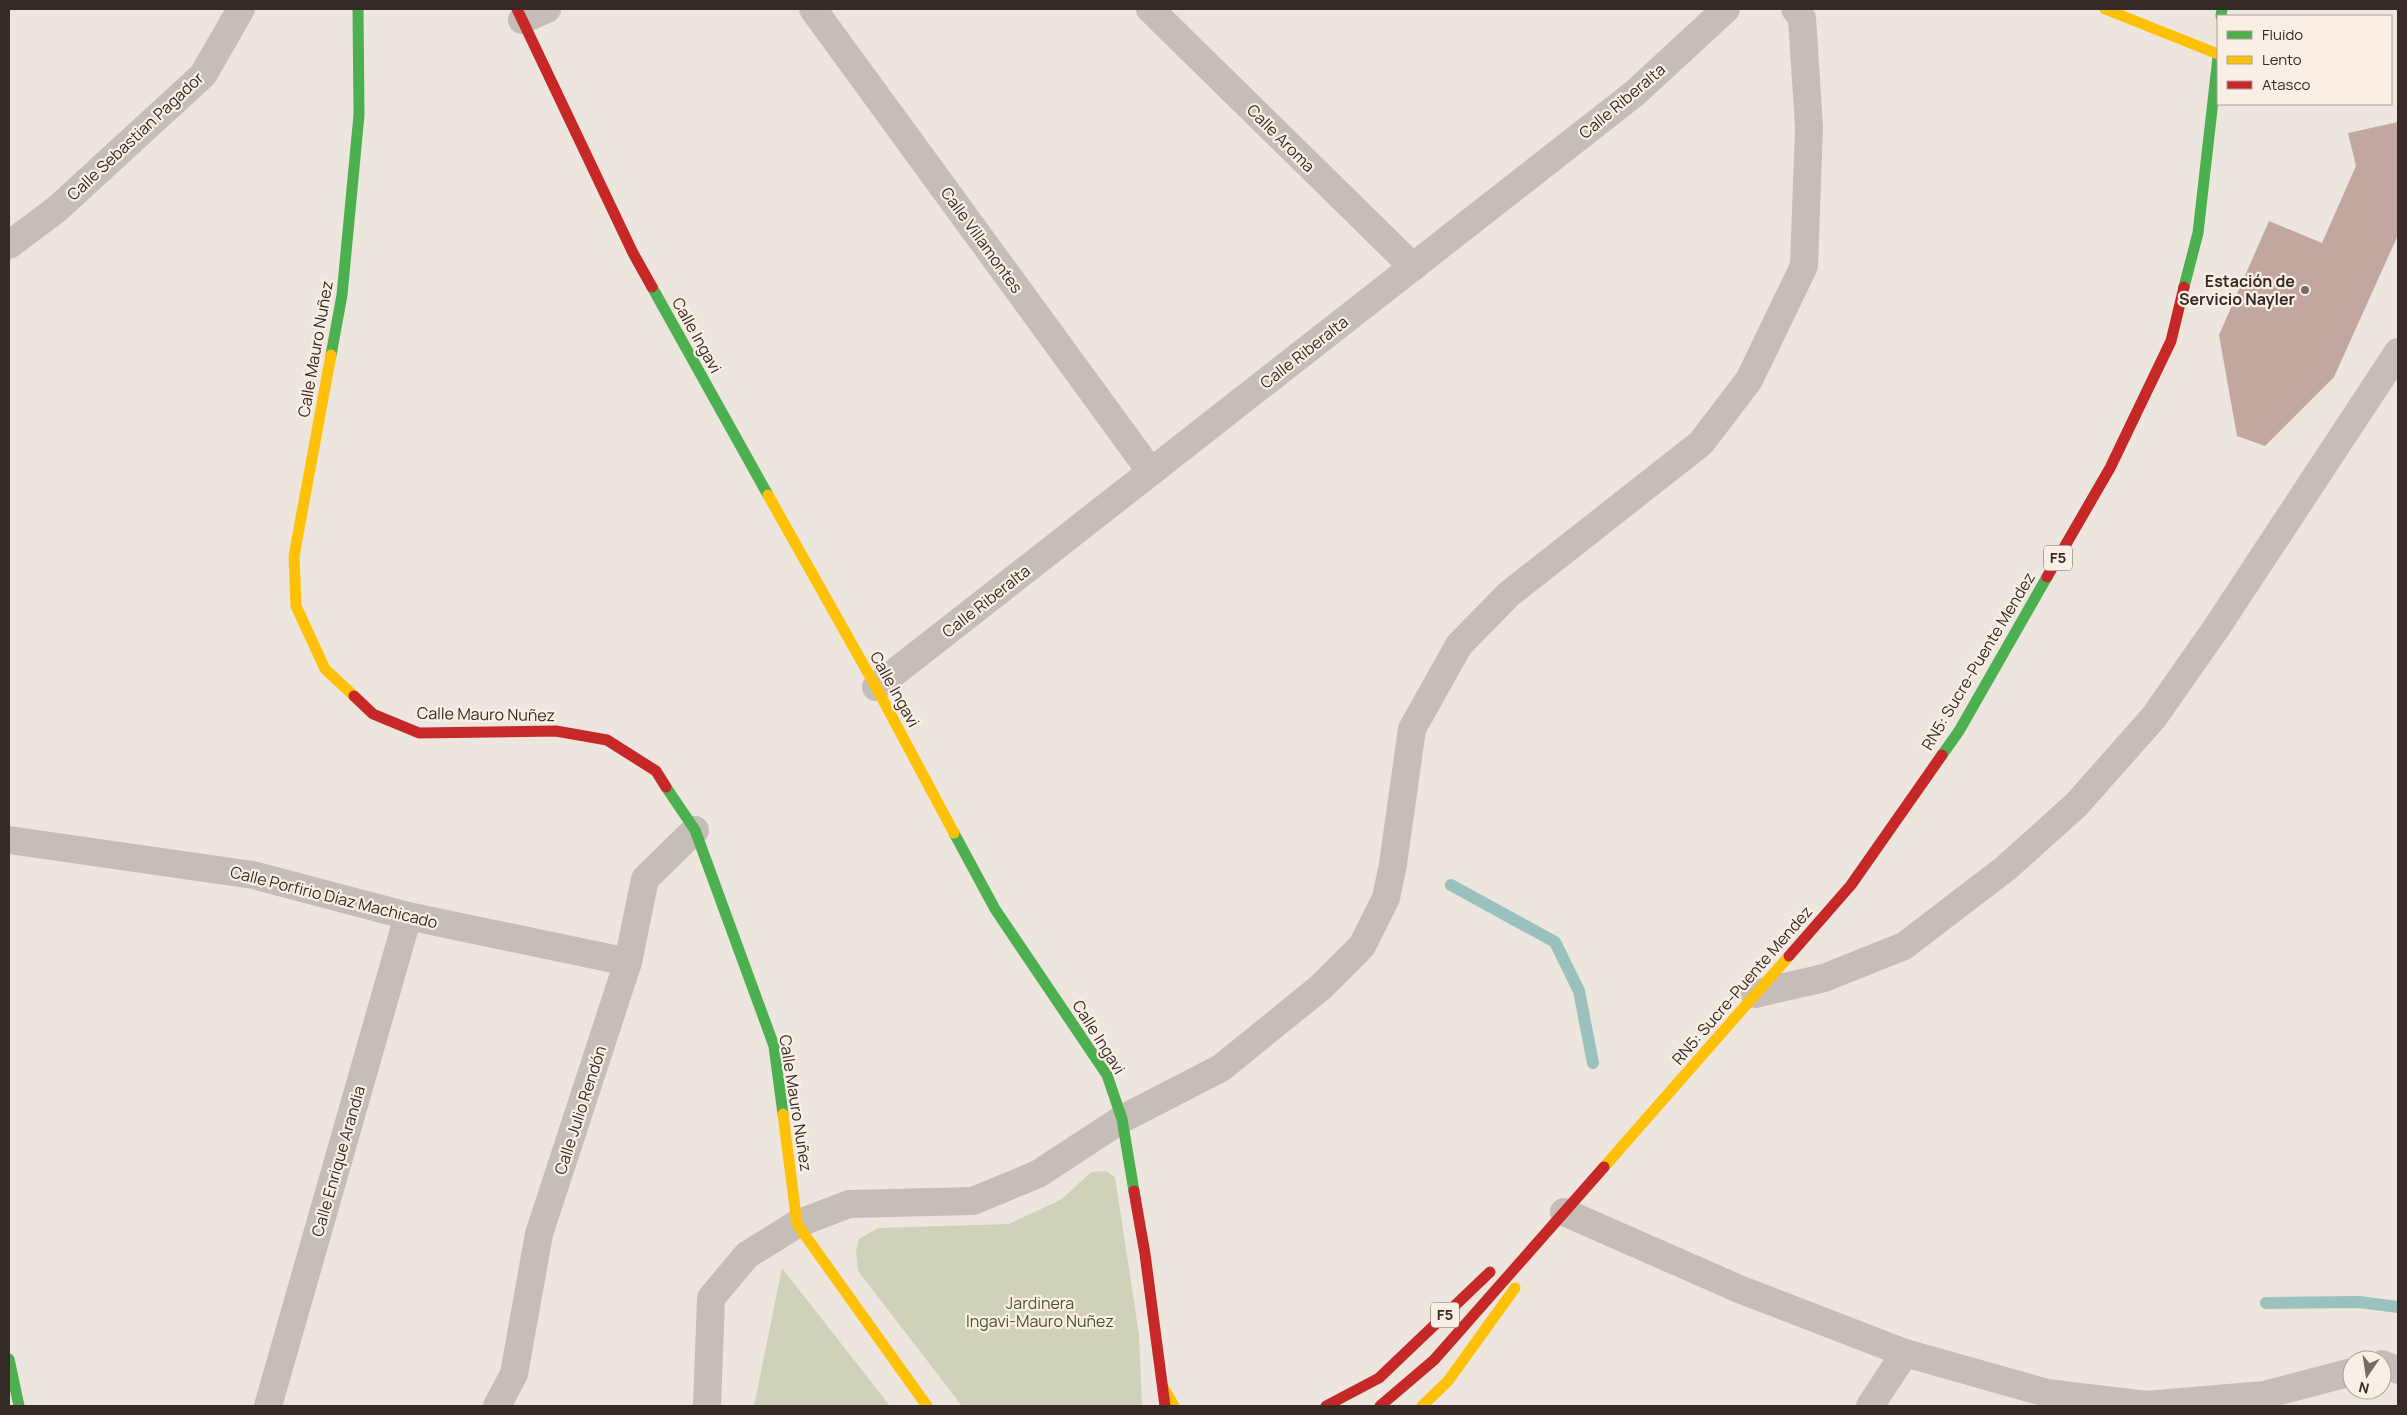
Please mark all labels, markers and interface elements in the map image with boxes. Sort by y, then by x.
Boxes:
legend [2217,15,2392,105]
text: Fluido [2262,24,2303,45]
text: Lento [2262,49,2302,70]
street label: Calle Riberalta [1574,58,1670,144]
street label: Calle Sebastian Pagador [62,67,208,205]
text: Atasco [2262,74,2310,95]
street label: Calle Aroma [1242,99,1320,177]
street label: Calle Villamontes [936,183,1028,297]
place label: Estación de Servicio Nayler [2179,270,2295,310]
street label: Calle Mauro Nuñez [292,279,338,419]
marker: Estación de Servicio Nayler [2299,284,2311,296]
street label: Calle Ingavi [667,293,727,377]
street label: Calle Riberalta [1255,311,1353,393]
road number: F5 [2044,546,2072,570]
street label: Calle Riberalta [937,560,1035,642]
street label: RN5: Sucre-Puente Mendez [1916,568,2040,754]
street label: Calle Ingavi [865,647,925,731]
street label: Calle Mauro Nuñez [417,702,555,726]
street label: Calle Porfirio Díaz Machicado [228,861,440,933]
street label: RN5: Sucre-Puente Mendez [1667,901,1817,1069]
street label: Calle Ingavi [1068,996,1130,1078]
street label: Calle Mauro Nuñez [774,1033,818,1173]
street label: Calle Julio Rendón [549,1043,611,1177]
street label: Calle Enrique Arandia [306,1083,370,1239]
park label: Jardinera Ingavi-Mauro Nuñez [966,1292,1114,1332]
road number: F5 [1431,1302,1459,1328]
north arrow [2342,1350,2392,1400]
text: N [2357,1378,2371,1399]

